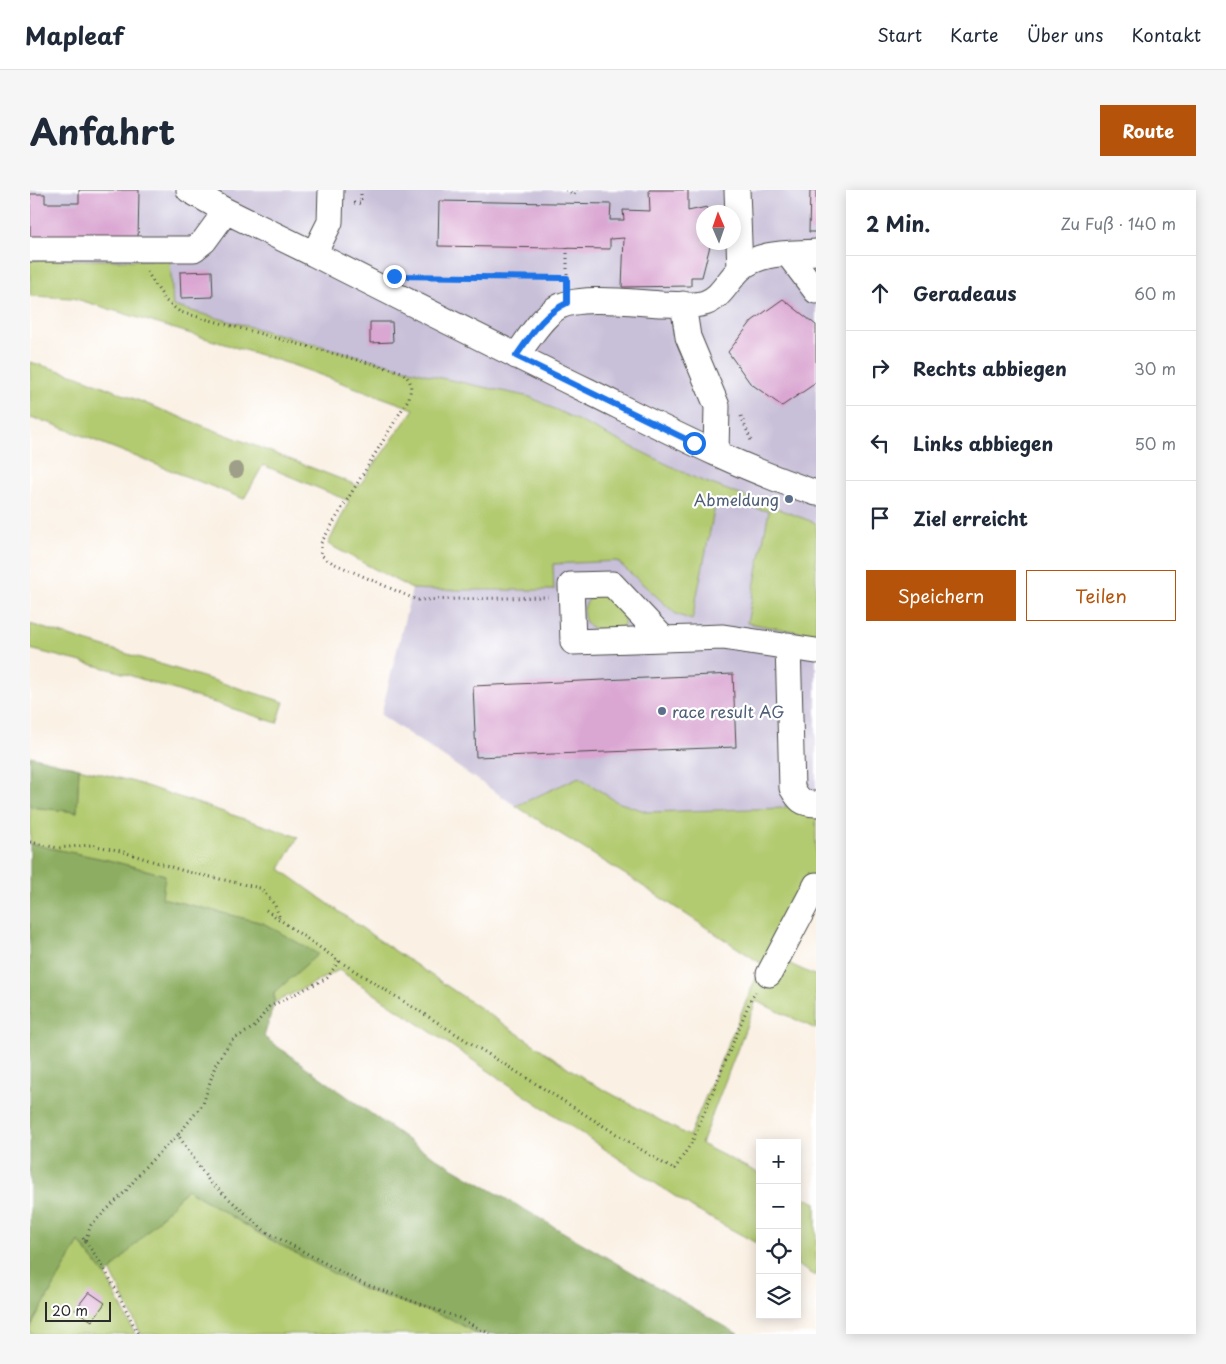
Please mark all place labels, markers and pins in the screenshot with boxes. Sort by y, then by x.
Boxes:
place label: Abmeldung [694,487,779,511]
marker: Abmeldung [783,493,795,505]
place label: race result AG [672,699,784,723]
marker: race result AG [656,705,668,717]

